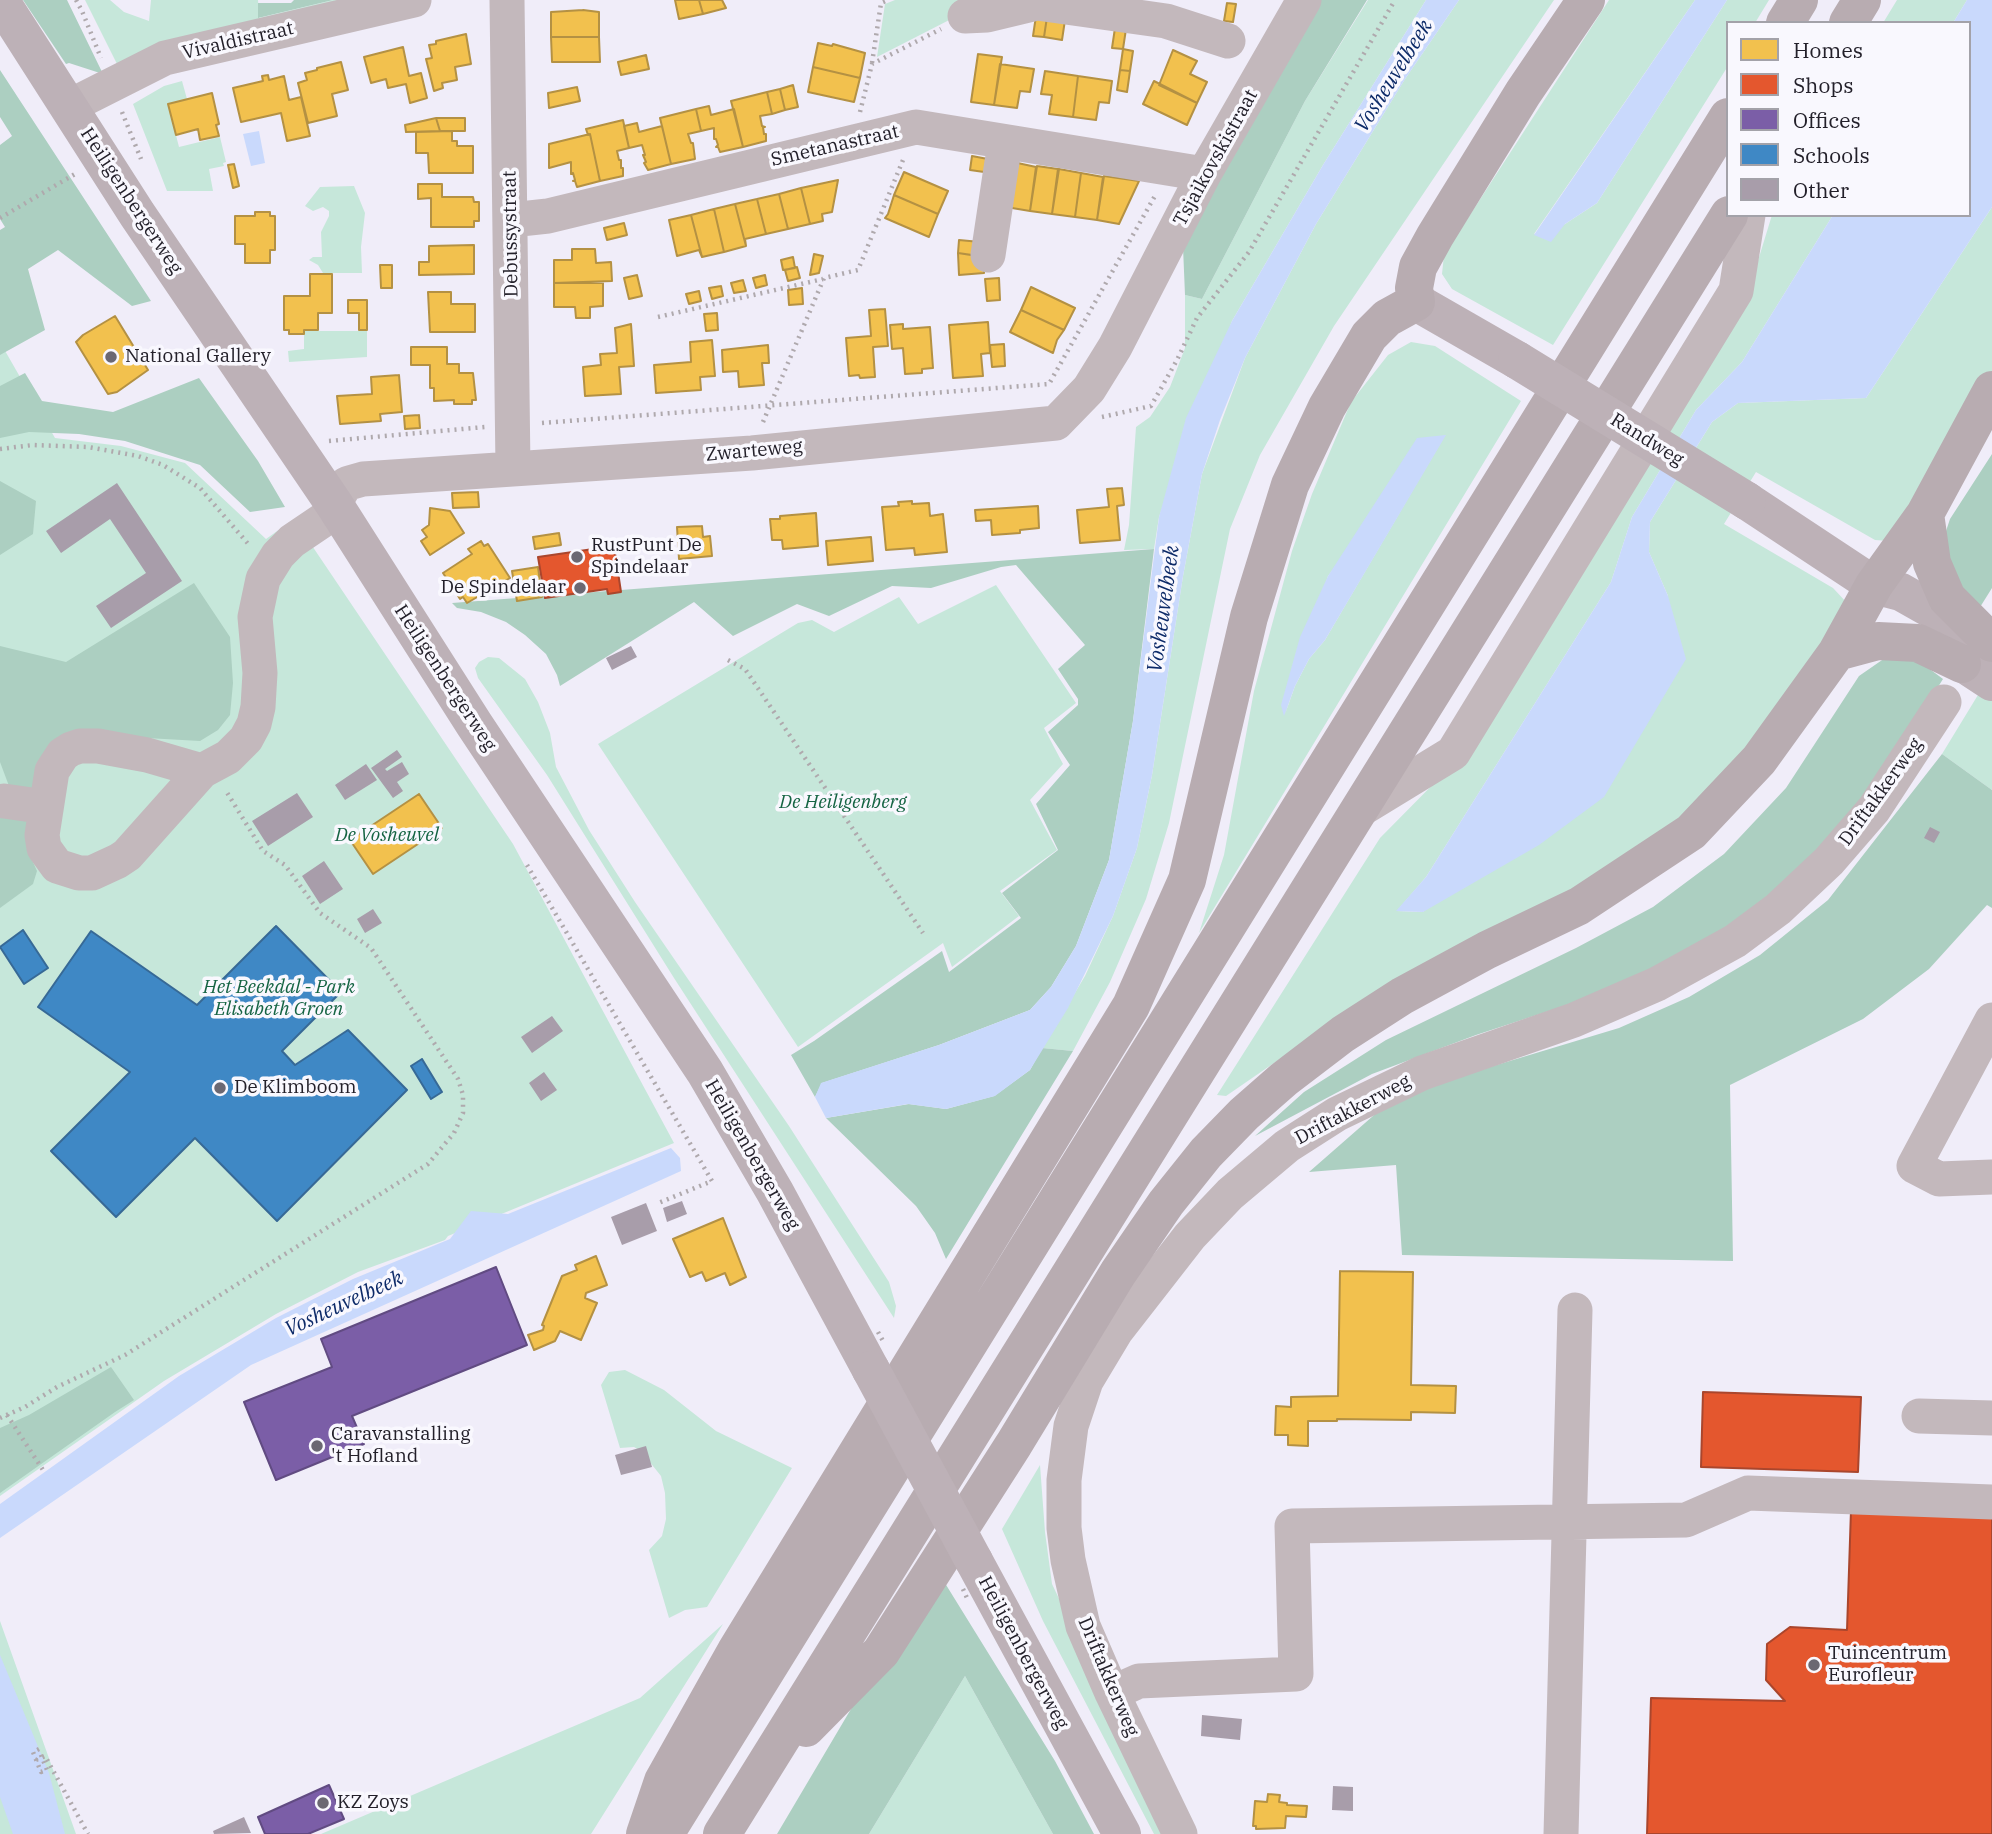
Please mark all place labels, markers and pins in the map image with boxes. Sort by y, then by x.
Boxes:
place label: National Gallery [125,346,271,368]
marker: National Gallery [103,349,119,365]
place label: RustPunt De Spindelaar [591,535,702,579]
marker: RustPunt De Spindelaar [569,549,585,565]
place label: De Spindelaar [441,577,566,599]
marker: De Spindelaar [572,580,588,596]
place label: De Klimboom [234,1077,357,1099]
marker: De Klimboom [212,1080,228,1096]
place label: Caravanstalling 't Hofland [331,1424,471,1468]
marker: Caravanstalling 't Hofland [309,1438,325,1454]
place label: Tuincentrum Eurofleur [1828,1643,1947,1687]
marker: Tuincentrum Eurofleur [1806,1657,1822,1673]
place label: KZ Zoys [337,1792,409,1814]
marker: KZ Zoys [315,1795,331,1811]

